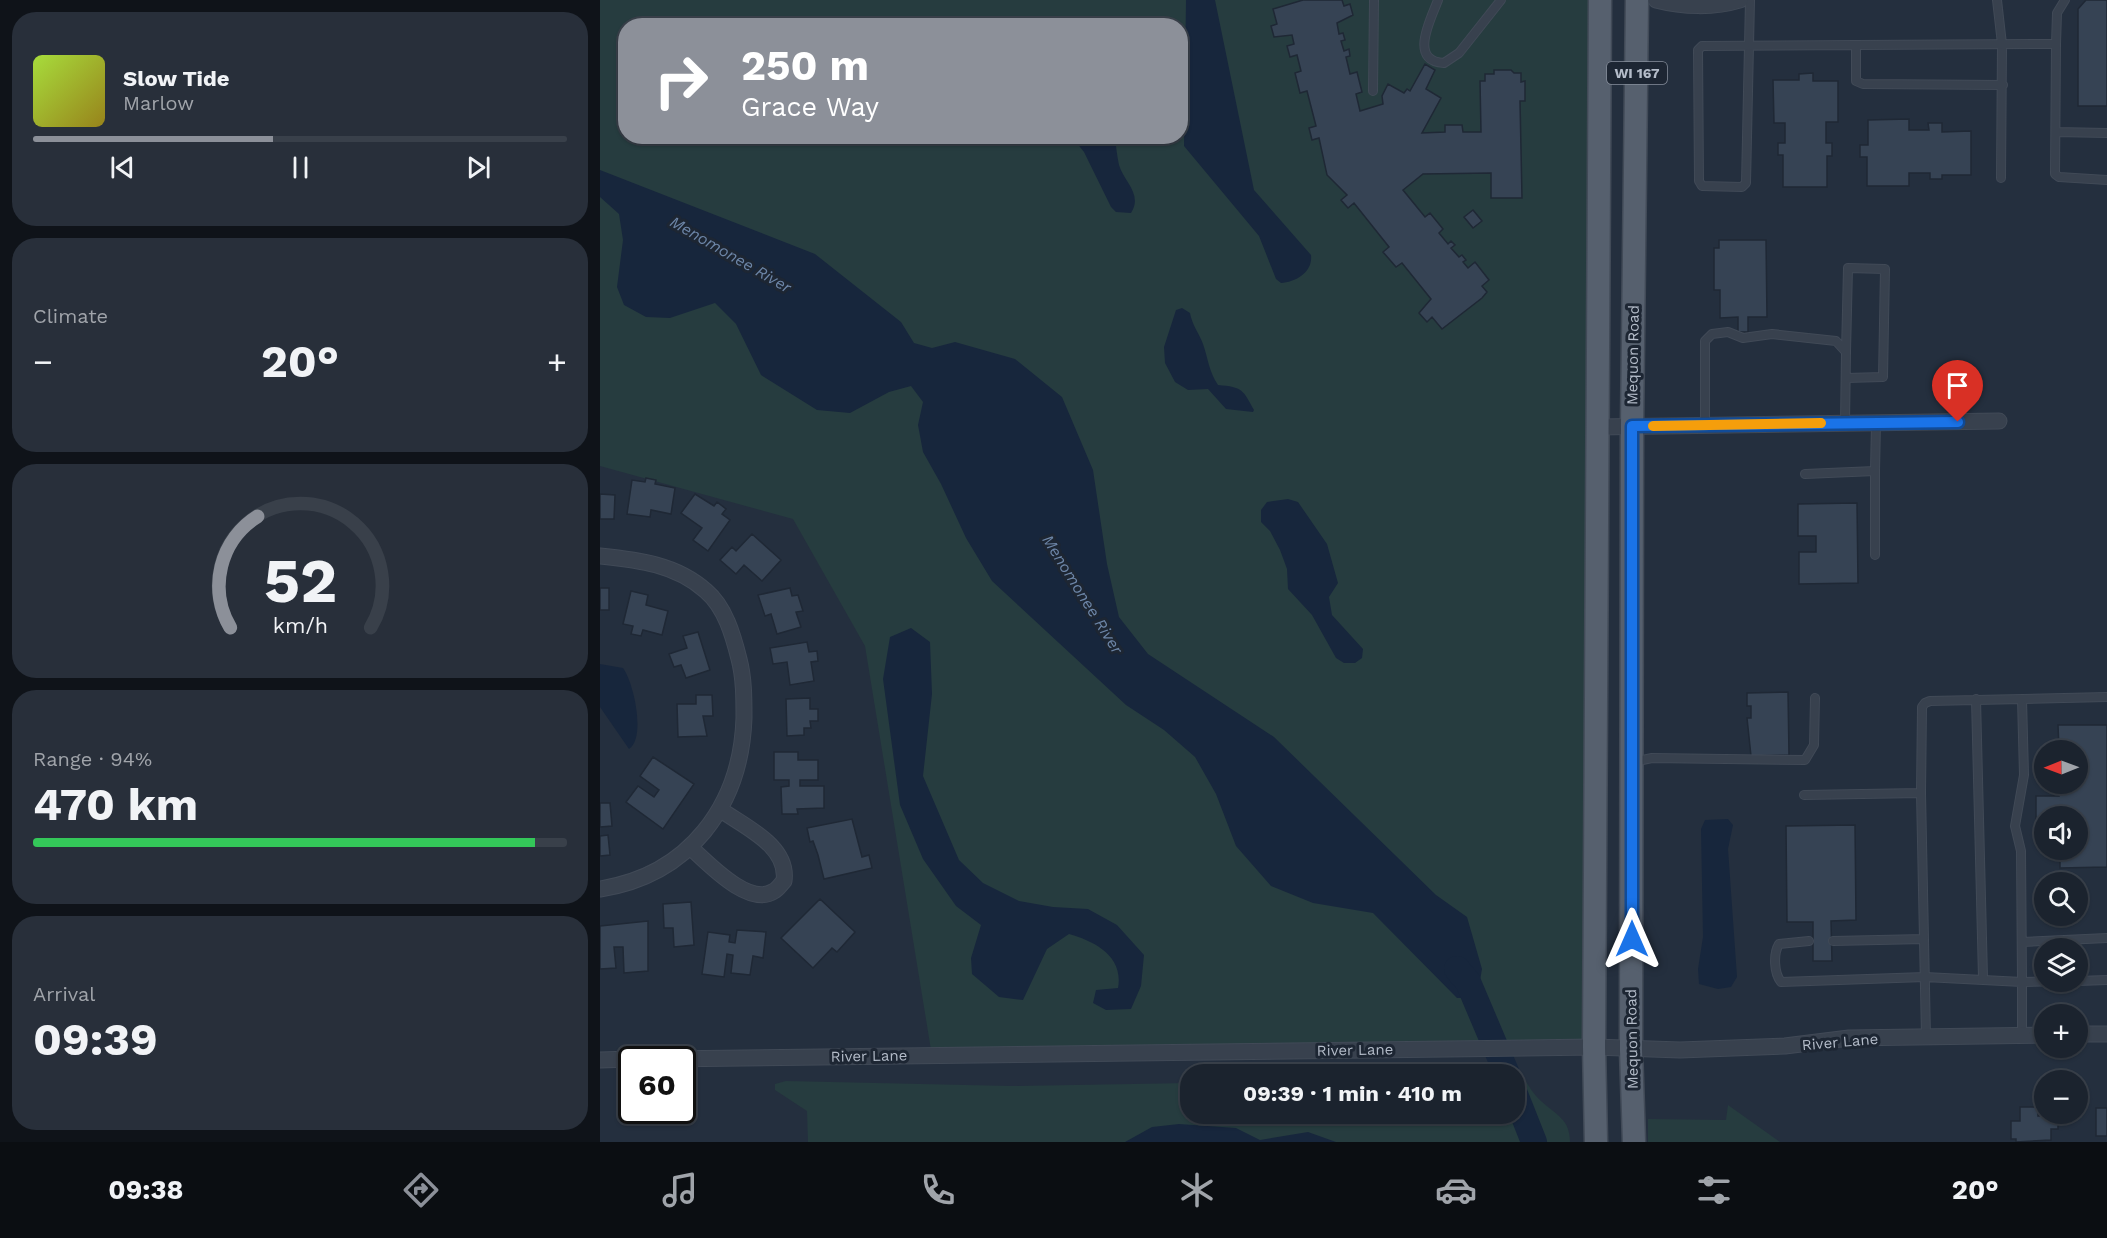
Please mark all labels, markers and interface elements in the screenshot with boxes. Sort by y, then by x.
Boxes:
text: 250 m [741,41,869,90]
icon: right [642,42,720,120]
road number: WI 167 [1607,62,1667,84]
text: Slow Tide [123,66,230,91]
text: Marlow [123,91,194,115]
text: Grace Way [741,91,879,123]
icon: previous [106,151,139,184]
icon: pause [284,151,317,184]
icon: next [462,151,495,184]
water label: Menomonee River [667,212,795,297]
text: Climate [33,304,108,328]
street label: Mequon Road [1623,305,1643,405]
text: 20° [261,335,339,388]
text: − [33,342,53,381]
text: + [547,342,567,381]
pin [1932,360,1983,422]
icon: arrive [1941,369,1974,402]
water label: Menomonee River [1038,531,1127,658]
text: 52 [263,544,337,617]
text: km/h [272,613,328,638]
north arrow [2034,740,2088,794]
map controls [2034,740,2088,1124]
text: Range · 94% [33,747,152,771]
text: 470 km [33,778,198,831]
button: sound [2034,806,2088,860]
button: search [2034,872,2088,926]
position arrow [1600,907,1664,971]
button: layers [2034,938,2088,992]
text: Arrival [33,982,95,1006]
street label: Mequon Road [1622,989,1642,1089]
button: + [2034,1004,2088,1058]
text: 09:39 [33,1013,158,1066]
street label: River Lane [1801,1030,1879,1054]
street label: River Lane [1317,1040,1393,1060]
speed limit sign: 60 [618,1046,696,1124]
street label: River Lane [831,1046,907,1066]
button: − [2034,1070,2088,1124]
text: 09:39 · 1 min · 410 m [1243,1081,1462,1106]
icon: directions [400,1169,442,1211]
icon: music [659,1169,701,1211]
icon: phone [917,1169,959,1211]
icon: climate [1176,1169,1218,1211]
icon: car [1435,1169,1477,1211]
icon: filters [1693,1169,1735,1211]
text: 09:38 [108,1174,183,1206]
text: 20° [1952,1174,1999,1206]

